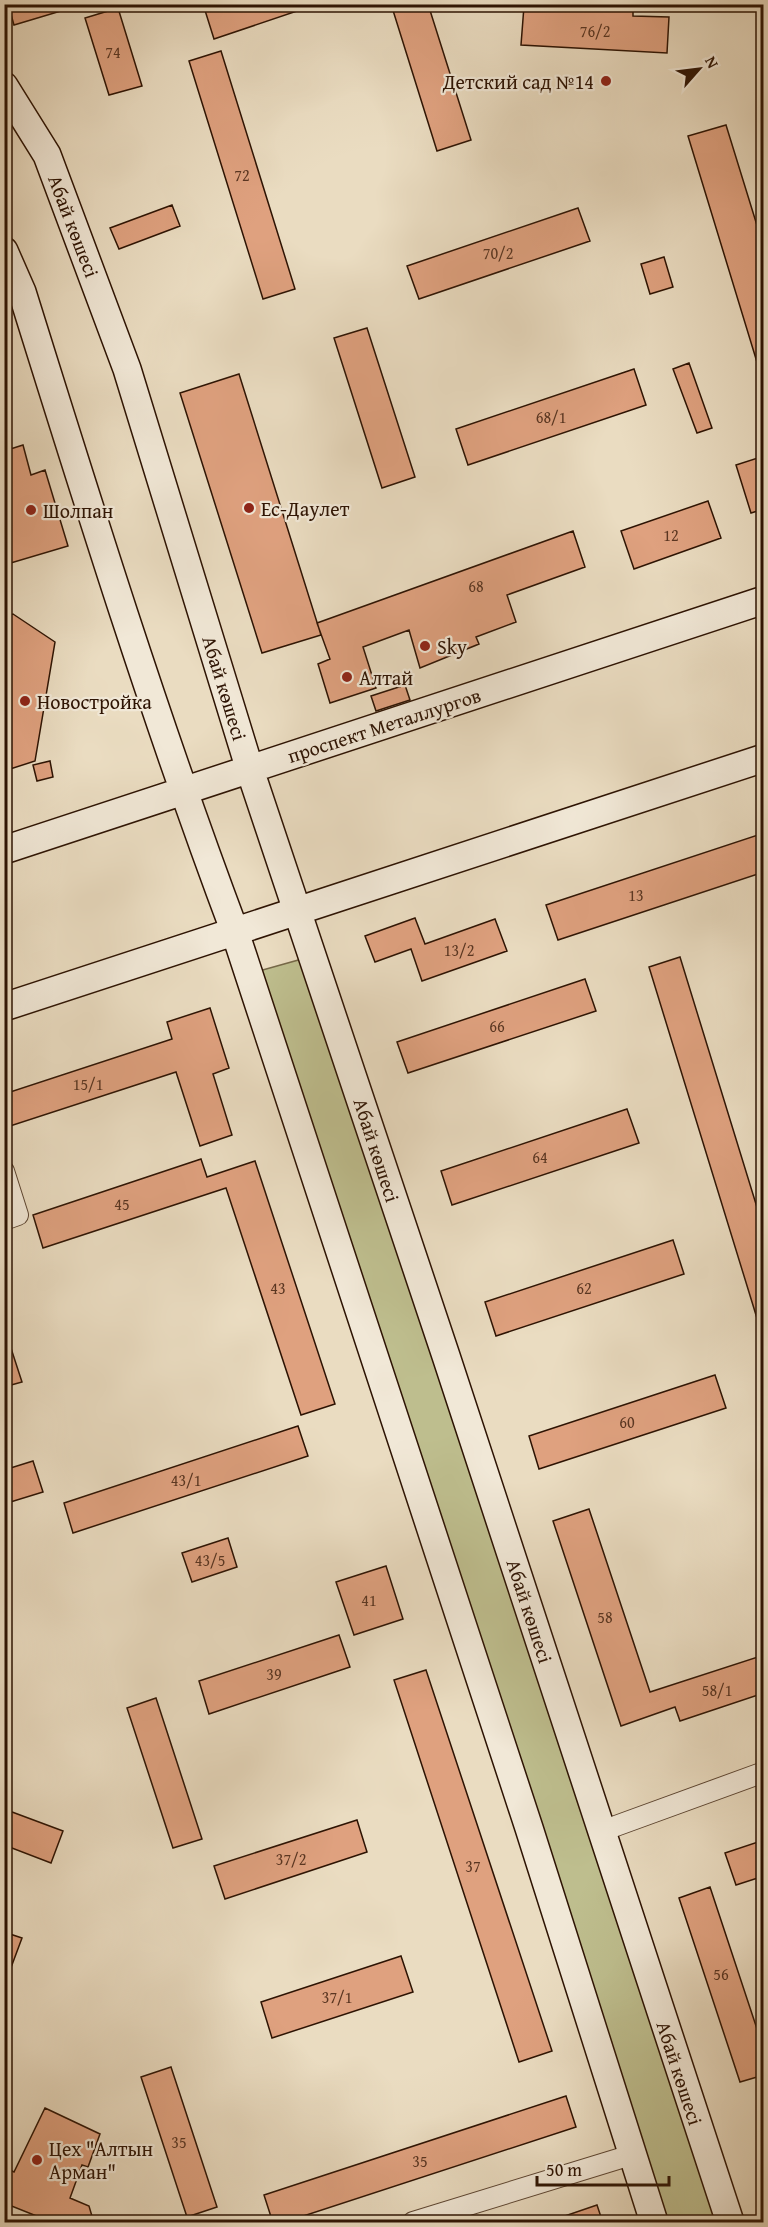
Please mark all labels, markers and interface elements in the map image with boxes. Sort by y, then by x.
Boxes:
house number: 76/2 [580,19,610,43]
north arrow [669,39,729,99]
house number: 74 [105,40,121,64]
text: N [699,52,725,73]
place label: Детский сад №14 [442,67,594,96]
marker: Детский сад №14 [599,74,613,88]
house number: 72 [234,163,250,187]
street label: Абай көшесі [41,170,107,282]
house number: 70/2 [483,241,513,265]
house number: 68/1 [536,405,566,429]
place label: Ес-Даулет [261,494,350,523]
place label: Шолпан [43,496,114,525]
marker: Ес-Даулет [242,501,256,515]
marker: Шолпан [24,503,38,517]
house number: 12 [663,523,679,547]
house number: 68 [468,574,484,598]
street label: Абай көшесі [195,632,255,744]
place label: Sky [437,632,467,661]
marker: Sky [418,639,432,653]
place label: Алтай [359,663,413,692]
marker: Алтай [340,670,354,684]
street label: проспект Металлургов [283,680,485,770]
place label: Новостройка [37,687,152,716]
marker: Новостройка [18,694,32,708]
house number: 13 [628,883,644,907]
house number: 13/2 [444,938,474,962]
house number: 66 [489,1014,505,1038]
house number: 15/1 [73,1072,103,1096]
street label: Абай көшесі [347,1094,408,1206]
house number: 64 [532,1145,548,1169]
house number: 45 [114,1192,130,1216]
house number: 43 [270,1276,286,1300]
house number: 62 [576,1276,592,1300]
house number: 60 [619,1410,635,1434]
house number: 43/1 [171,1468,201,1492]
house number: 43/5 [195,1548,225,1572]
street label: Абай көшесі [500,1555,561,1667]
house number: 41 [361,1588,377,1612]
house number: 58 [597,1605,613,1629]
house number: 39 [266,1662,282,1686]
house number: 58/1 [702,1678,732,1702]
house number: 37/2 [276,1847,306,1871]
house number: 37 [465,1854,481,1878]
house number: 56 [713,1962,729,1986]
house number: 37/1 [322,1985,352,2009]
street label: Абай көшесі [650,2017,711,2129]
house number: 35 [171,2130,187,2154]
place label: Цех "Алтын Арман" [49,2134,153,2186]
house number: 35 [412,2149,428,2173]
scale bar [537,2149,669,2187]
marker: Цех "Алтын Арман" [30,2153,44,2167]
text: 50 m [546,2156,582,2183]

